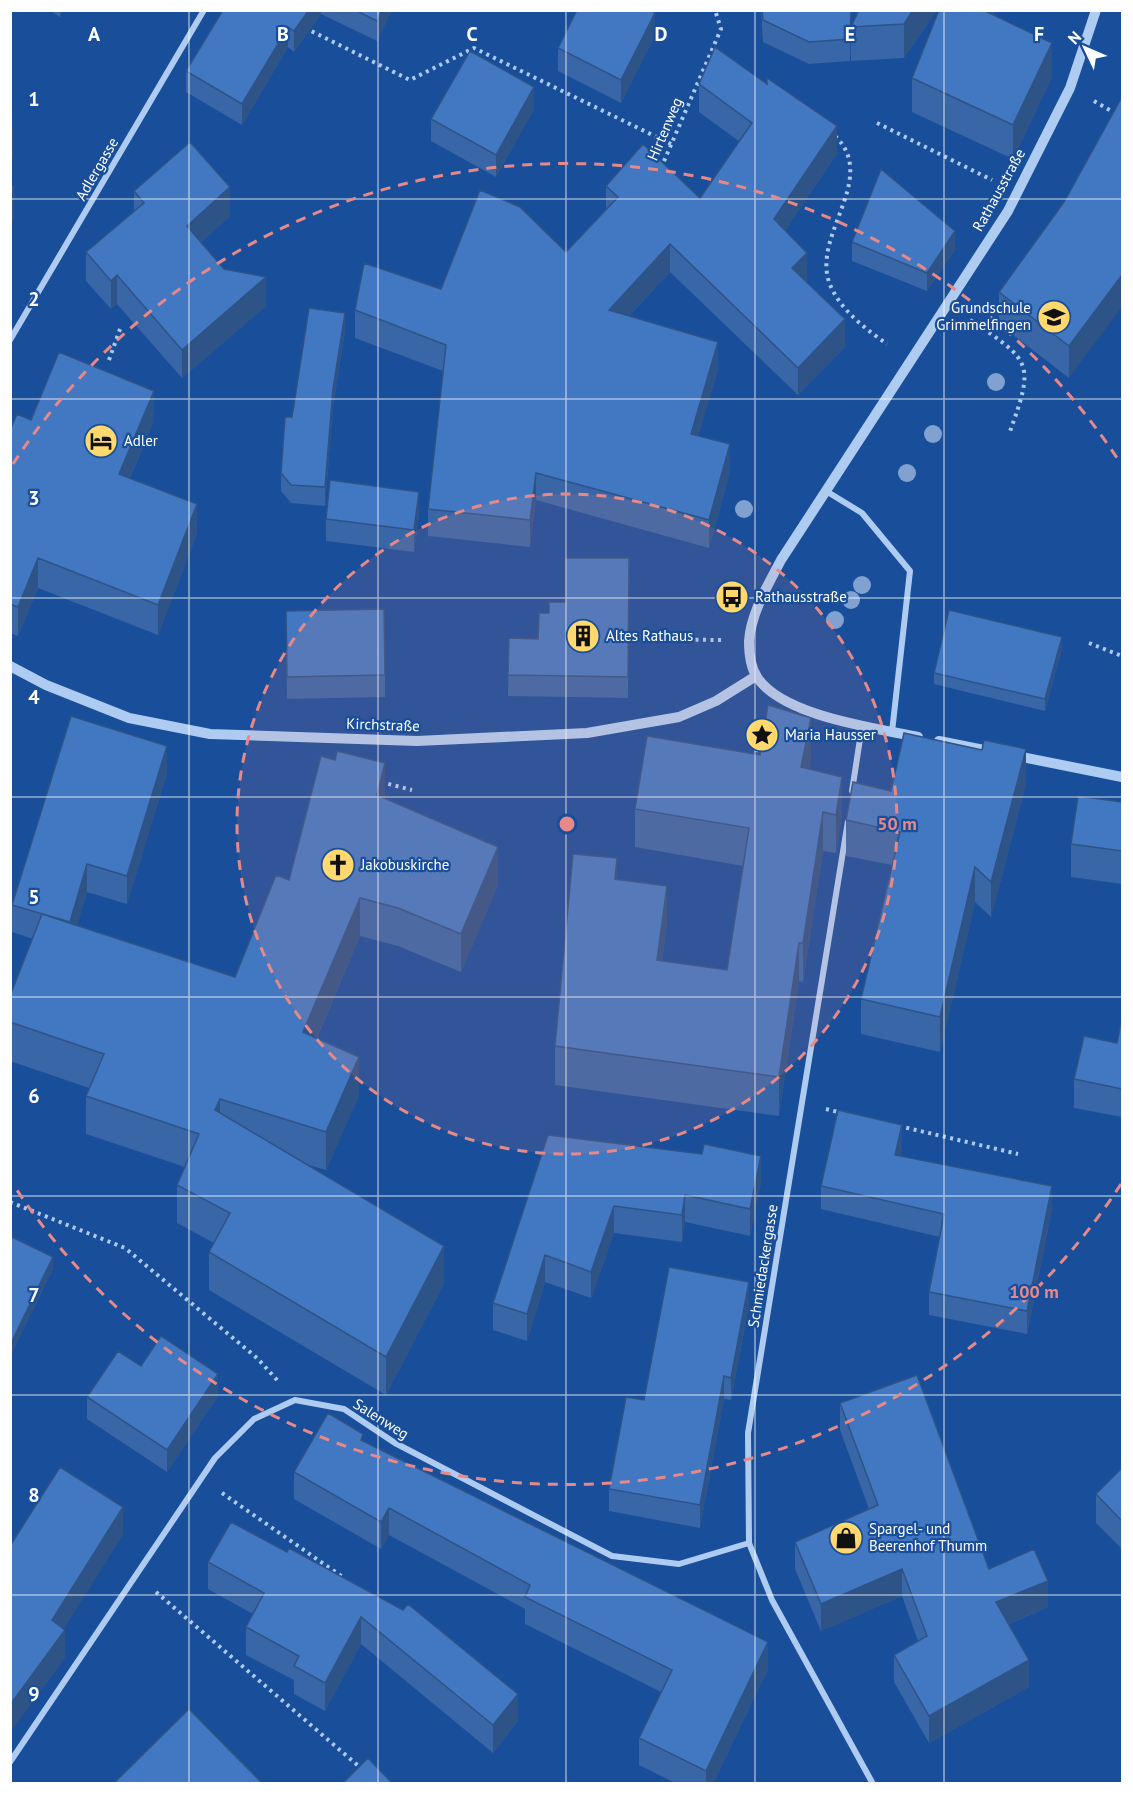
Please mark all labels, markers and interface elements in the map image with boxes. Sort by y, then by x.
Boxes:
north arrow [1055,18,1115,78]
text: A [88,21,101,47]
text: B [277,21,289,47]
text: C [466,21,478,47]
text: D [655,21,668,47]
text: E [845,21,855,47]
text: F [1034,21,1044,47]
text: N [1063,27,1085,48]
text: 1 [28,86,40,112]
street label: Hirtenweg [643,94,686,163]
street label: Adlergasse [71,134,122,204]
street label: Rathausstraße [968,145,1029,235]
text: 2 [28,286,40,312]
place label: Grundschule Grimmelfingen [936,298,1031,334]
school or university icon: Grundschule Grimmelfingen [1036,299,1072,335]
hotel icon: Adler [83,423,119,459]
place label: Adler [124,431,158,450]
text: 3 [28,485,40,511]
bus stop icon: Rathausstraße [714,579,750,615]
place label: Rathausstraße [755,587,847,606]
building icon: Altes Rathaus [565,618,601,654]
place label: Altes Rathaus [606,626,693,645]
text: 4 [28,684,40,710]
street label: Kirchstraße [346,714,420,735]
place icon: Maria Hausser [744,717,780,753]
place label: Maria Hausser [785,725,876,744]
text: 50 m [877,812,917,835]
centre of rings [557,814,577,834]
church icon: Jakobuskirche [320,847,356,883]
place label: Jakobuskirche [360,855,449,874]
text: 5 [28,884,40,910]
text: 6 [28,1083,40,1109]
street label: Schmiedackergasse [743,1203,782,1329]
text: 100 m [1009,1280,1059,1303]
text: 7 [28,1282,40,1308]
street label: Salenweg [350,1394,413,1443]
text: 8 [28,1482,40,1508]
place label: Spargel- und Beerenhof Thumm [869,1519,987,1555]
shop icon: Spargel- und Beerenhof Thumm [828,1520,864,1556]
text: 9 [28,1681,40,1707]

